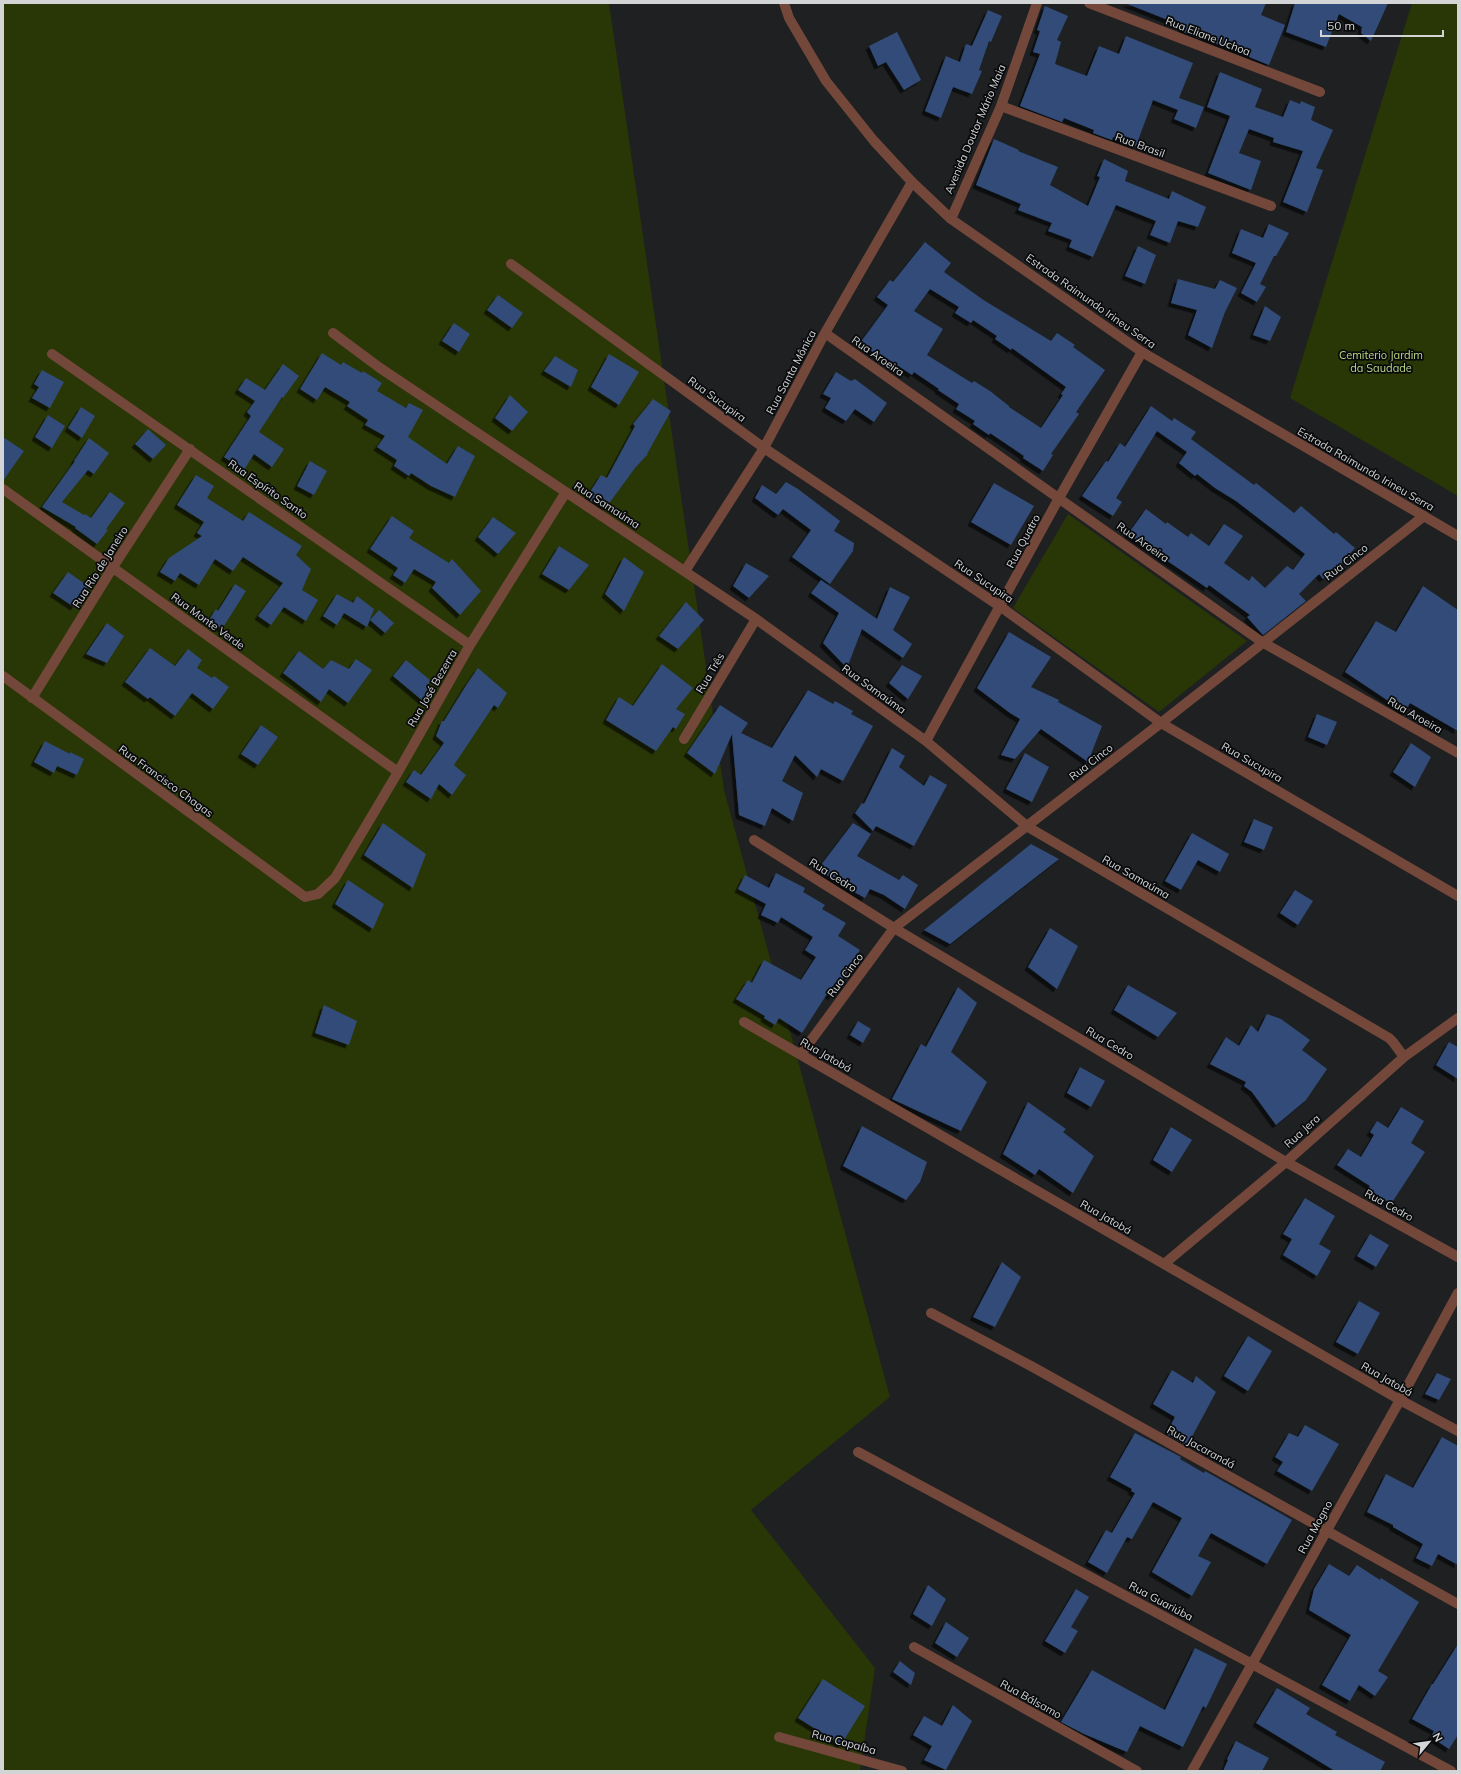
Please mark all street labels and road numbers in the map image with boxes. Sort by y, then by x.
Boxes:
street label: Rua Eliane Uchoa [1164,13,1252,59]
street label: Avenida Doutor Mário Maia [941,62,1009,196]
street label: Rua Brasil [1113,130,1167,160]
street label: Estrada Raimundo Irineu Serra [1023,251,1159,351]
street label: Rua Santa Mônica [763,327,819,417]
street label: Rua Aroeira [849,333,907,379]
street label: Rua Sucupira [685,373,749,425]
street label: Estrada Raimundo Irineu Serra [1295,424,1437,514]
street label: Rua Espírito Santo [225,456,311,522]
street label: Rua Samaúma [571,479,643,531]
street label: Rua Quatro [1003,512,1043,570]
street label: Rua Aroeira [1114,519,1172,565]
street label: Rua Rio de Janeiro [69,524,131,610]
street label: Rua Cinco [1321,541,1371,583]
street label: Rua Sucupira [952,556,1016,606]
street label: Rua Monte Verde [168,590,248,652]
street label: Rua José Bezerra [404,647,460,729]
street label: Rua Três [693,650,727,696]
street label: Rua Samaúma [839,661,909,717]
street label: Rua Aroeira [1385,694,1445,736]
street label: Rua Sucupira [1219,739,1285,785]
street label: Rua Cinco [1066,741,1116,783]
street label: Rua Francisco Chagas [116,742,216,820]
street label: Rua Samaúma [1100,852,1172,902]
street label: Rua Cedro [807,855,859,895]
street label: Rua Cinco [824,950,866,1000]
street label: Rua Cedro [1084,1023,1136,1063]
street label: Rua Jatobá [798,1035,854,1075]
street label: Rua Jera [1281,1111,1323,1151]
street label: Rua Cedro [1362,1186,1416,1224]
street label: Rua Jatobá [1078,1197,1134,1237]
street label: Rua Jatobá [1359,1359,1415,1399]
street label: Rua Jacarandá [1164,1422,1238,1472]
street label: Rua Mogno [1295,1498,1335,1556]
street label: Rua Guariúba [1127,1578,1195,1624]
street label: Rua Bálsamo [998,1676,1064,1722]
street label: Rua Copaíba [810,1727,878,1757]

